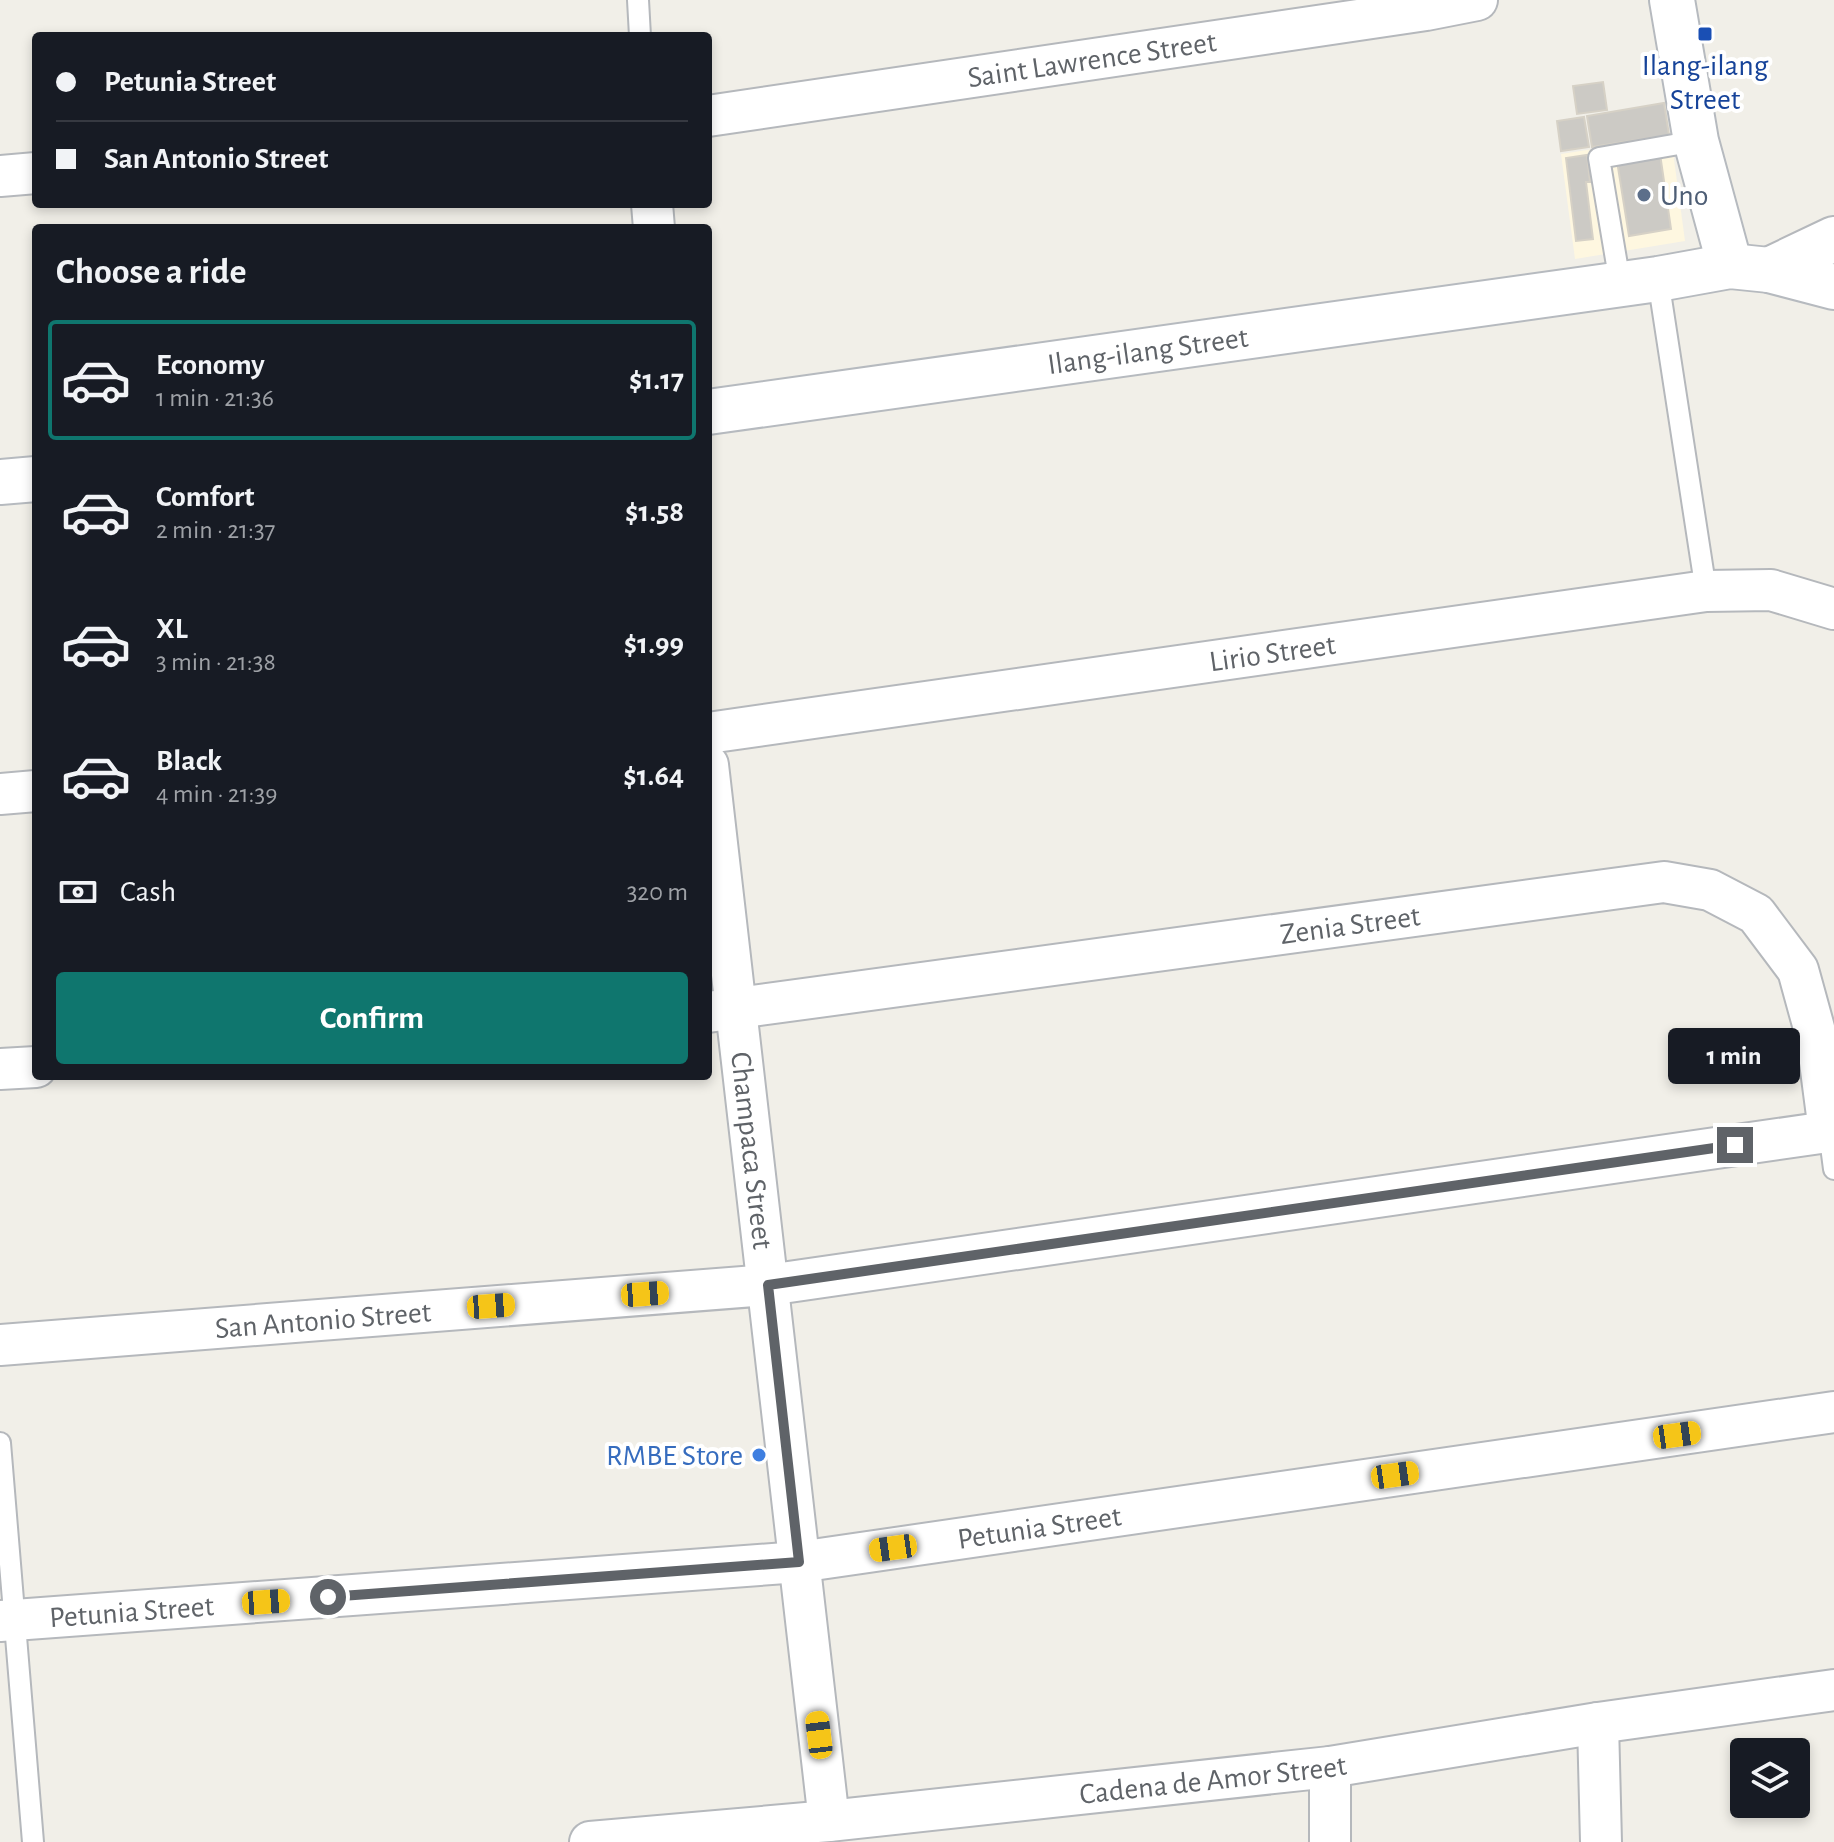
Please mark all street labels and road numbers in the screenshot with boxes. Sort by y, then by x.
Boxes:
street label: Saint Lawrence Street [966,27,1219,93]
street label: Ilang-ilang Street [1046,322,1251,380]
street label: Lirio Street [1207,630,1338,677]
street label: Zenia Street [1278,901,1423,950]
street label: Champaca Street [725,1050,777,1251]
street label: San Antonio Street [214,1297,433,1344]
street label: Petunia Street [956,1501,1124,1555]
street label: Petunia Street [48,1591,216,1633]
street label: Cadena de Amor Street [1078,1750,1349,1810]

